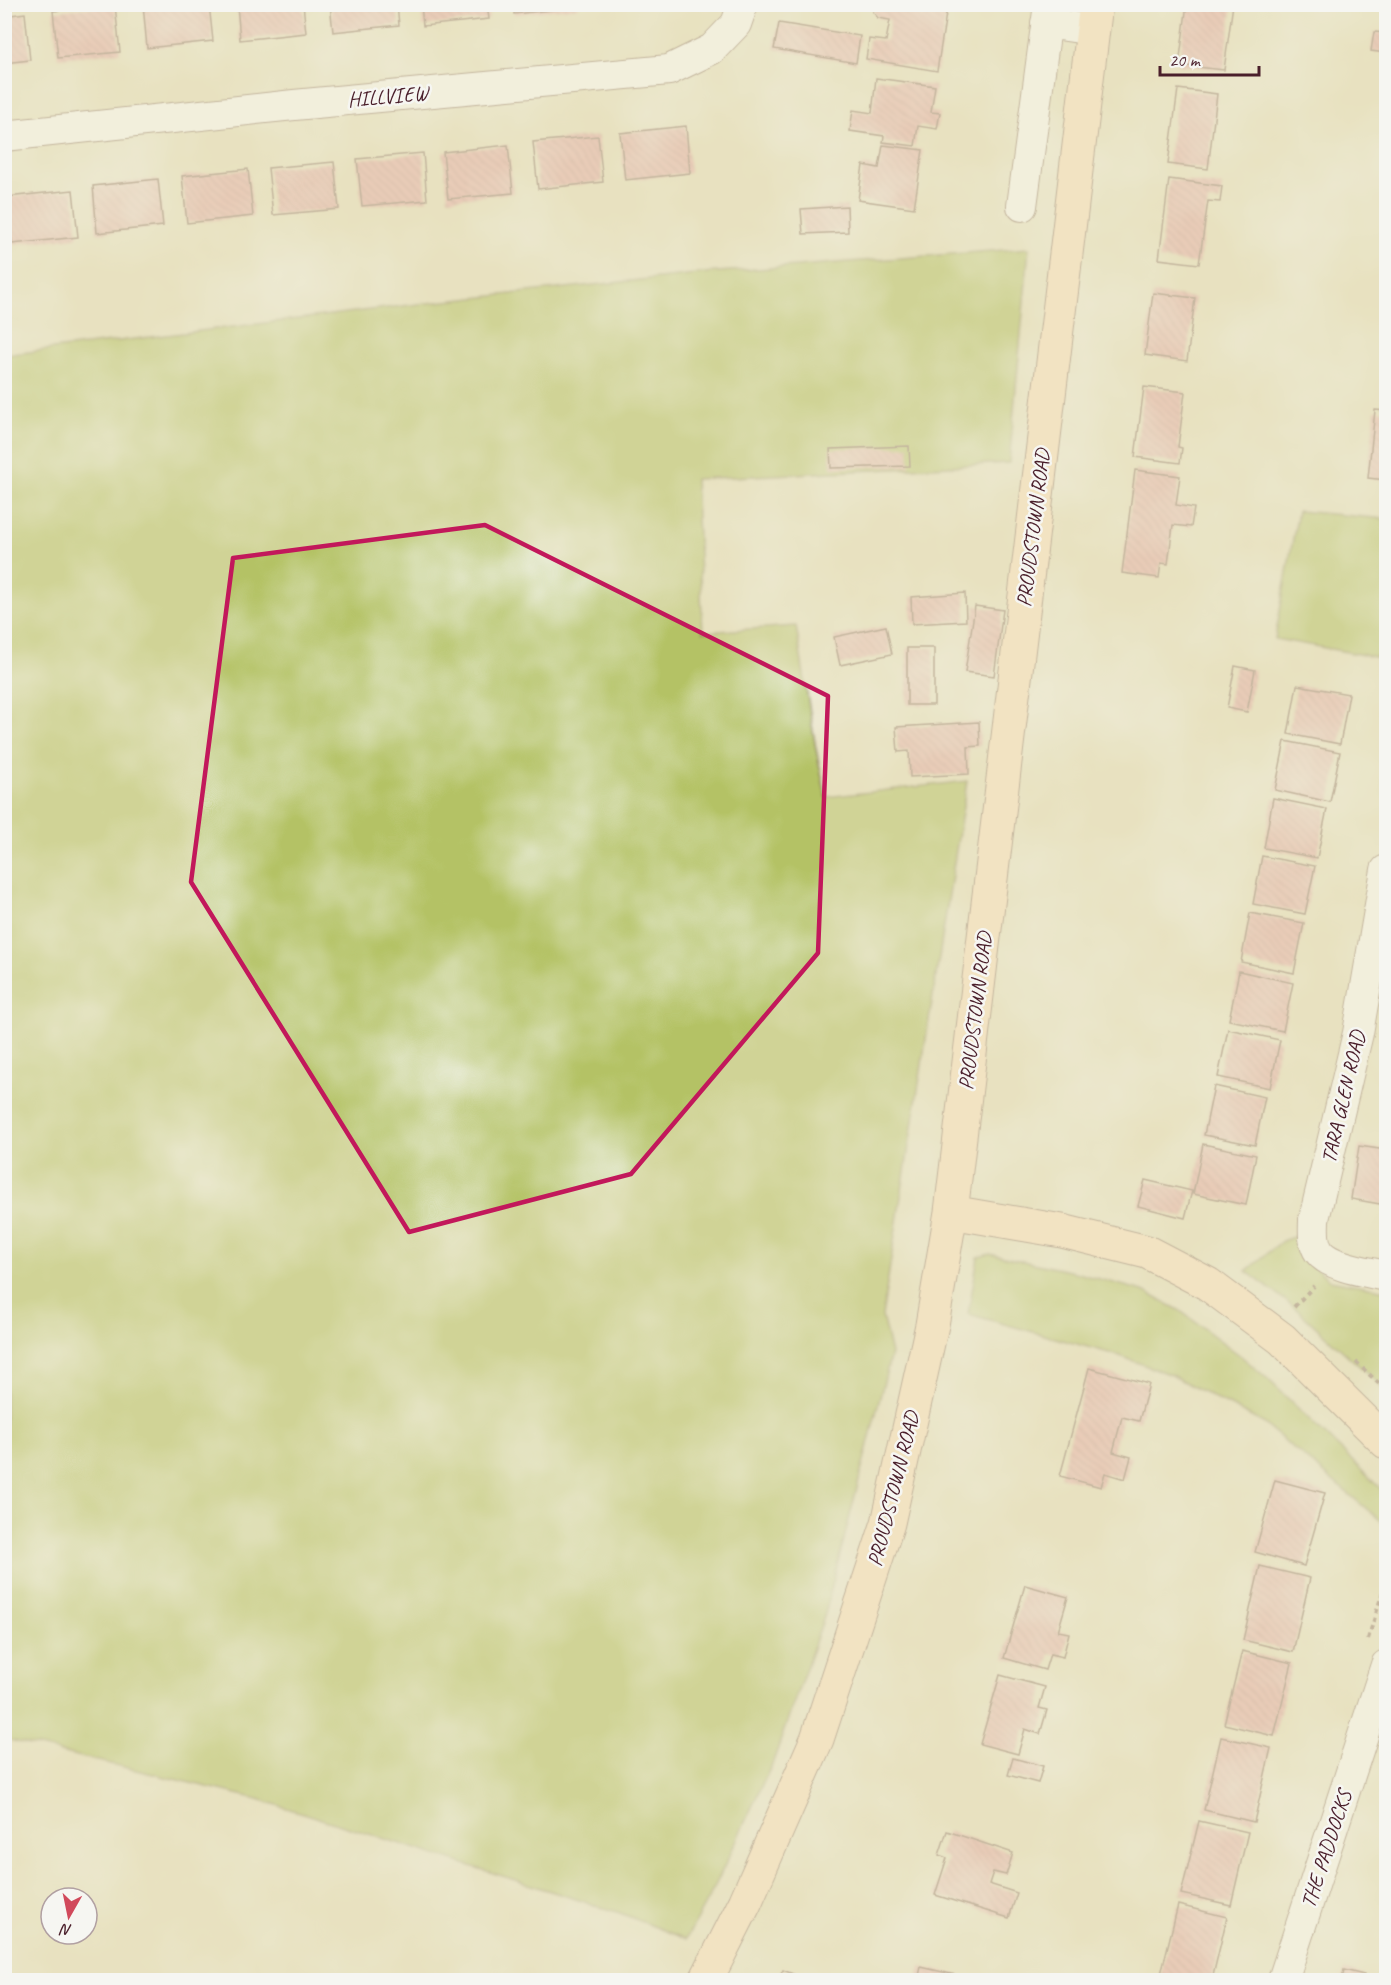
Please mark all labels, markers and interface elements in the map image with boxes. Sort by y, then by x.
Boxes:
scale bar [1160,39,1259,77]
text: 20 m [1169,49,1202,71]
street label: HILLVIEW [347,79,431,112]
street label: PROUDSTOWN ROAD [1010,446,1056,608]
street label: PROUDSTOWN ROAD [952,929,998,1091]
street label: TARA GLEN ROAD [1315,1027,1371,1166]
street label: PROUDSTOWN ROAD [861,1407,925,1569]
street label: THE PADDOCKS [1295,1784,1358,1911]
north arrow [39,1886,99,1946]
text: N [57,1919,73,1940]

